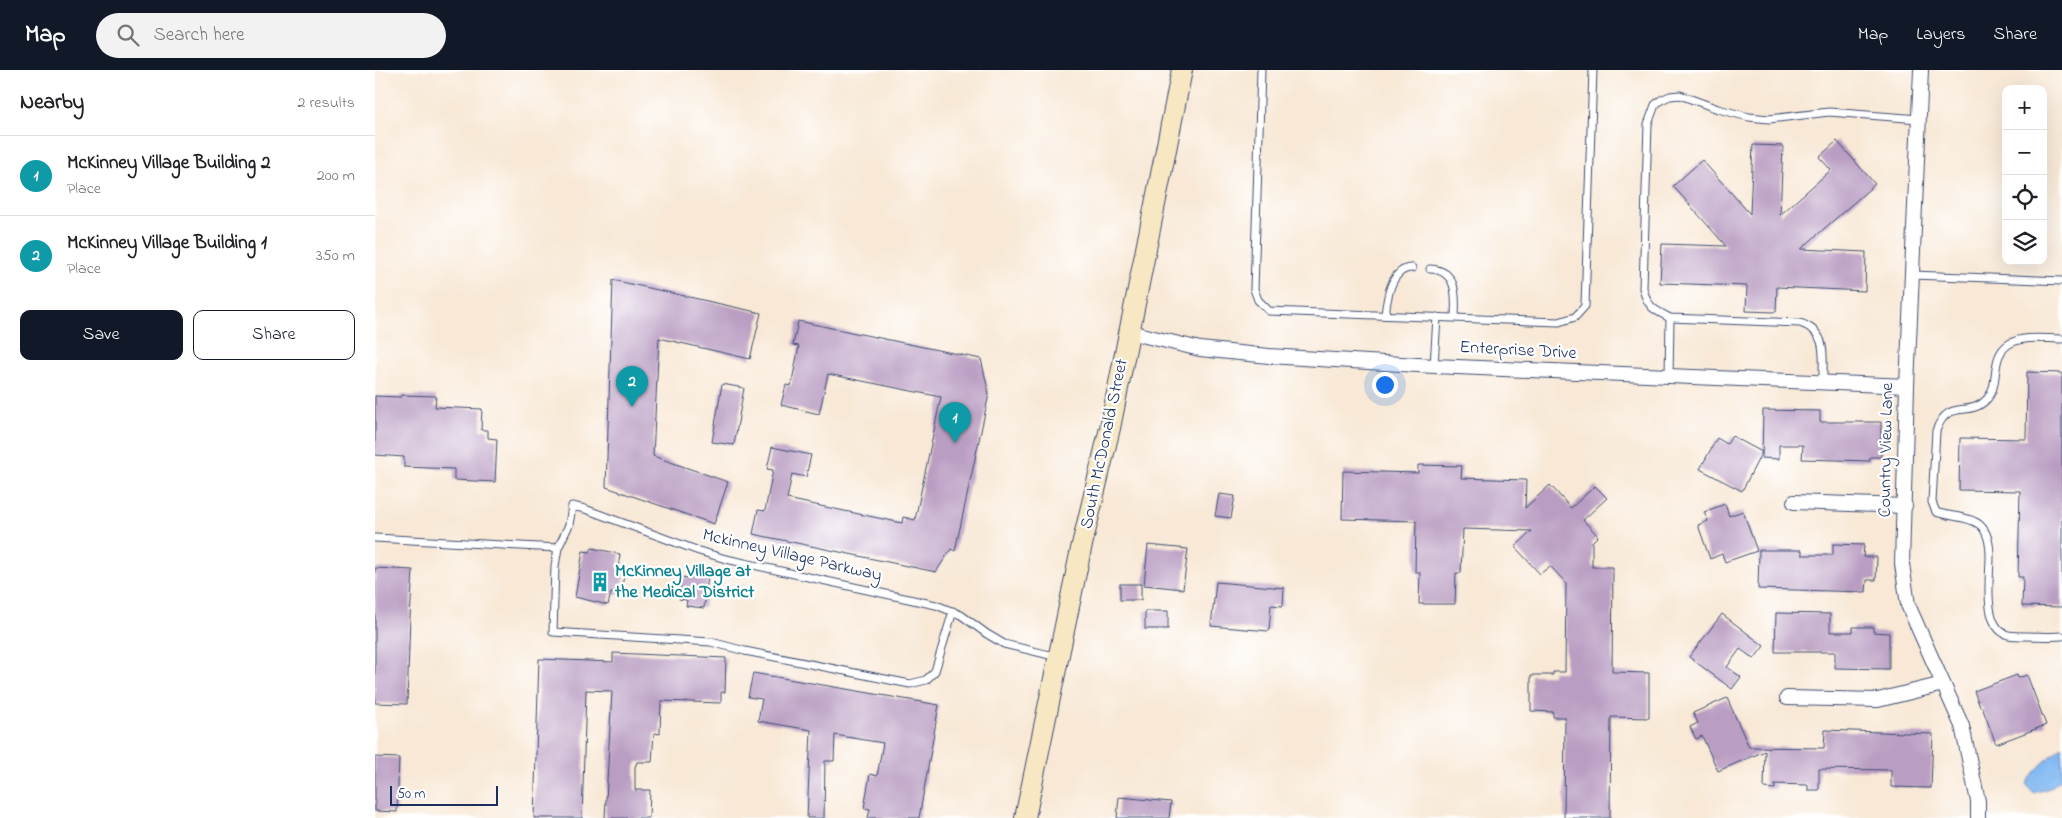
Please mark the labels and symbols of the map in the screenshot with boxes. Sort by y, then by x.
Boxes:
street label: Enterprise Drive [1459,335,1578,367]
street label: South McDonald Street [1074,357,1136,531]
pin: 2 [616,366,648,407]
your location [1372,372,1398,398]
street label: Country View Lane [1873,381,1901,518]
pin: 1 [939,402,971,443]
street label: Mckinney Village Parkway [699,523,884,590]
place label: McKinney Village at the Medical District [614,559,755,606]
building icon: McKinney Village at the Medical District [589,571,611,593]
scale bar [390,783,497,806]

